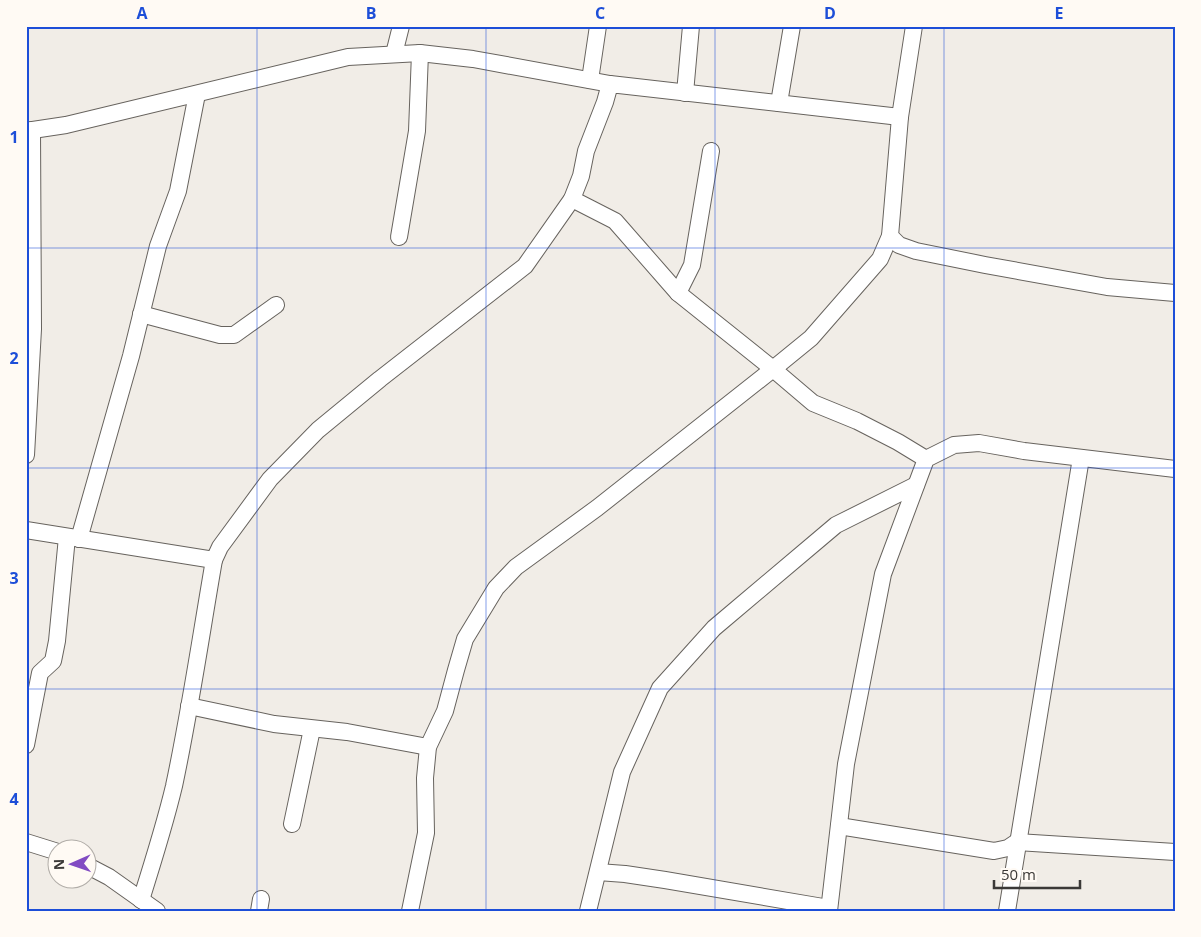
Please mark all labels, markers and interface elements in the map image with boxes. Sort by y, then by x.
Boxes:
text: A [136,2,148,24]
text: B [366,2,376,24]
text: C [595,2,605,24]
text: D [824,2,836,24]
text: E [1055,2,1064,24]
text: 1 [9,126,19,148]
text: 2 [9,347,19,369]
text: 3 [9,567,19,589]
text: 4 [9,788,19,810]
north arrow [48,840,98,890]
scale bar [994,857,1080,889]
text: N [49,858,68,870]
text: 50 m [1001,864,1036,884]

